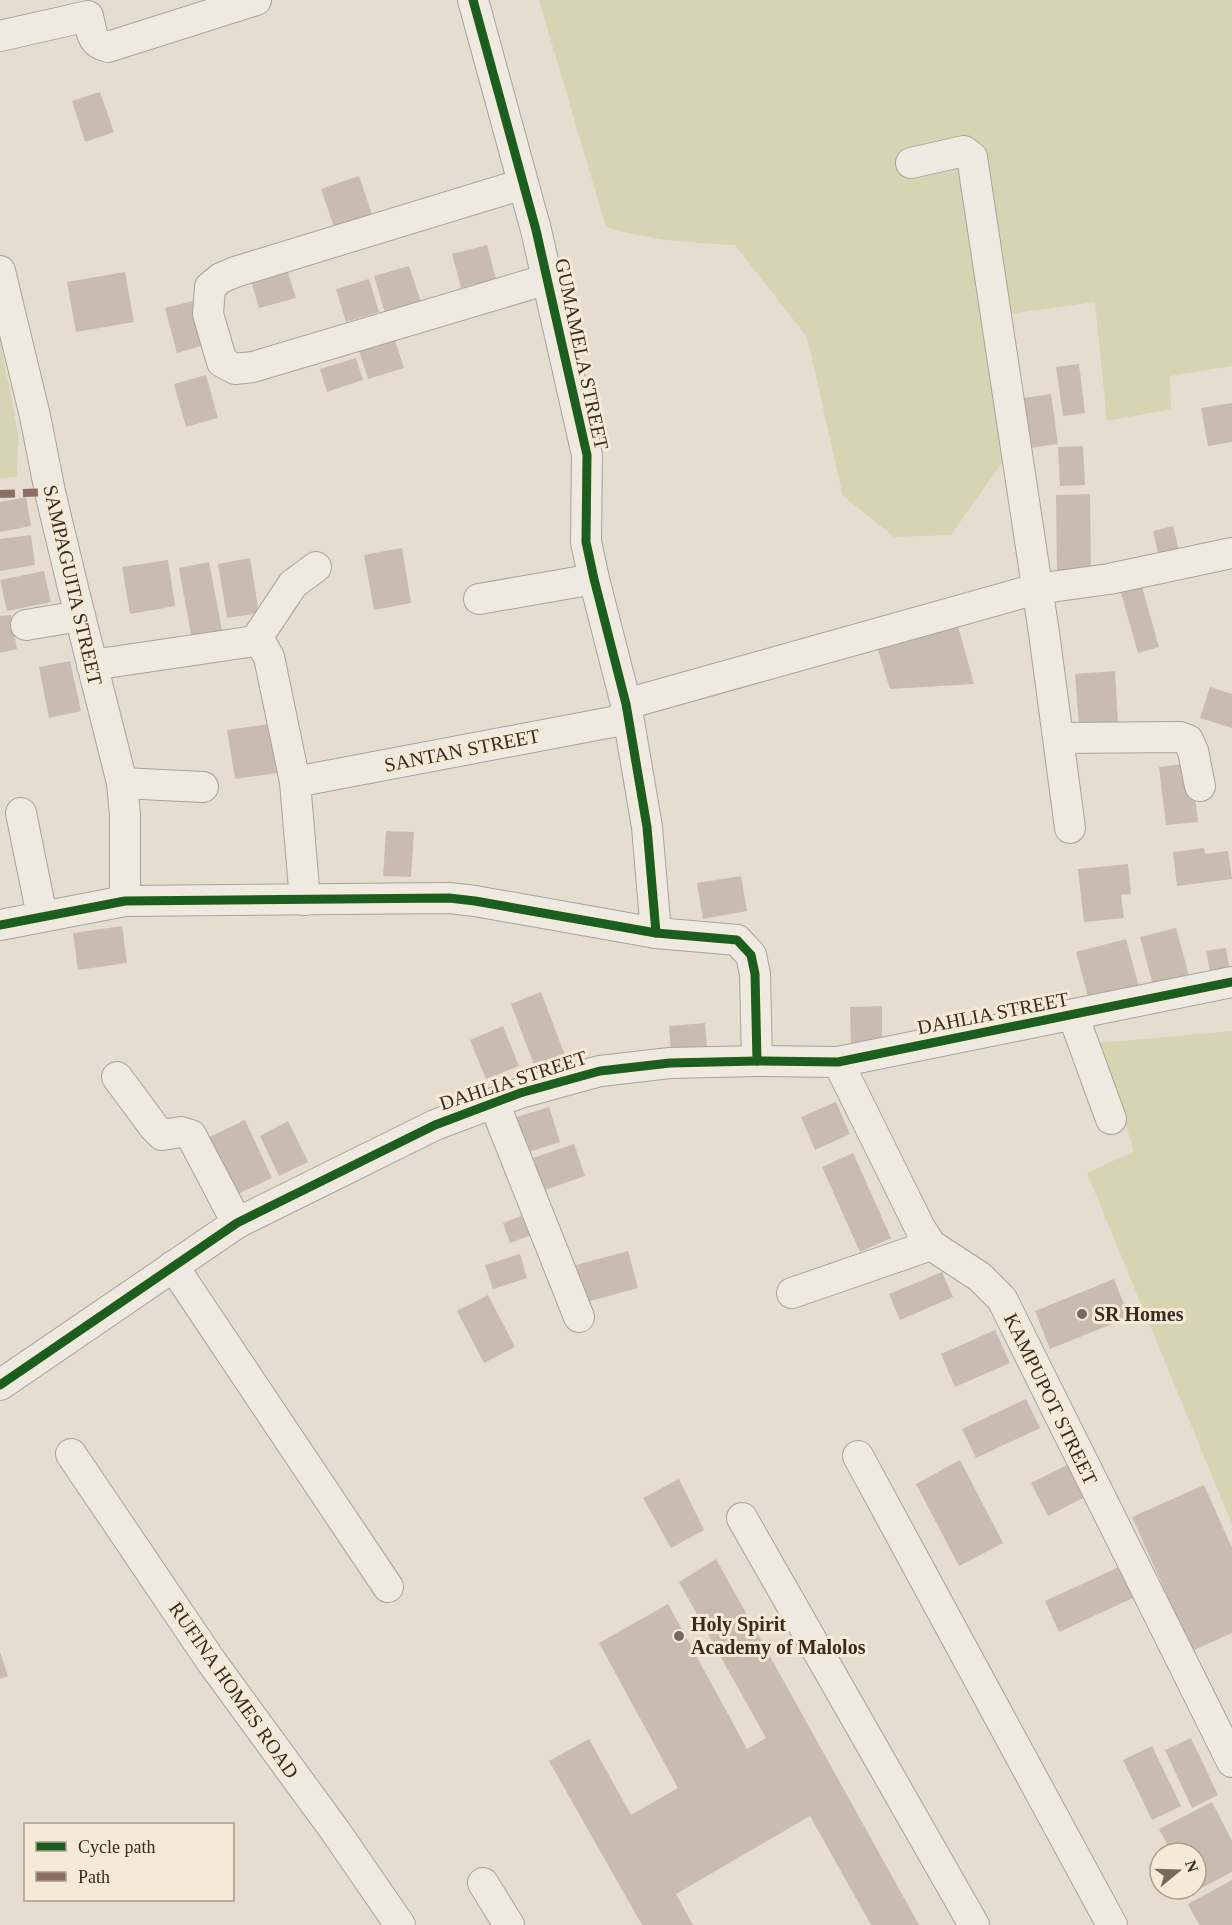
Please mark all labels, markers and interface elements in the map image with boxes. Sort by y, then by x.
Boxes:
street label: GUMAMELA STREET [551,256,613,452]
street label: SAMPAGUITA STREET [39,483,107,687]
street label: SANTAN STREET [382,724,542,776]
street label: DAHLIA STREET [915,988,1071,1038]
street label: DAHLIA STREET [436,1046,590,1114]
place label: SR Homes [1094,1303,1184,1325]
marker: SR Homes [1075,1307,1089,1321]
street label: KAMPUPOT STREET [1000,1310,1102,1488]
street label: RUFINA HOMES ROAD [165,1598,303,1782]
place label: Holy Spirit Academy of Malolos [691,1613,866,1659]
marker: Holy Spirit Academy of Malolos [672,1629,686,1643]
legend [24,1823,234,1901]
text: Cycle path [78,1837,155,1857]
north arrow [1148,1841,1208,1901]
text: N [1182,1858,1202,1875]
text: Path [78,1867,110,1887]

